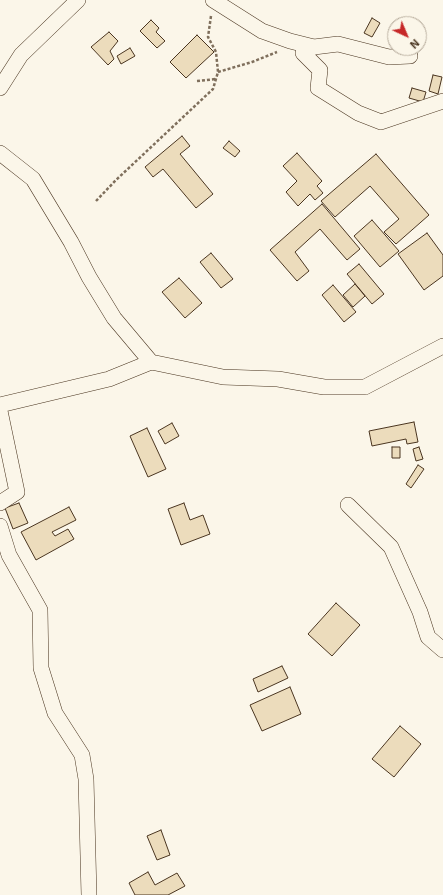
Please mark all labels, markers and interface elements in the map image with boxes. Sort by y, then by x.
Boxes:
north arrow [387,16,427,56]
text: N [408,37,422,52]

